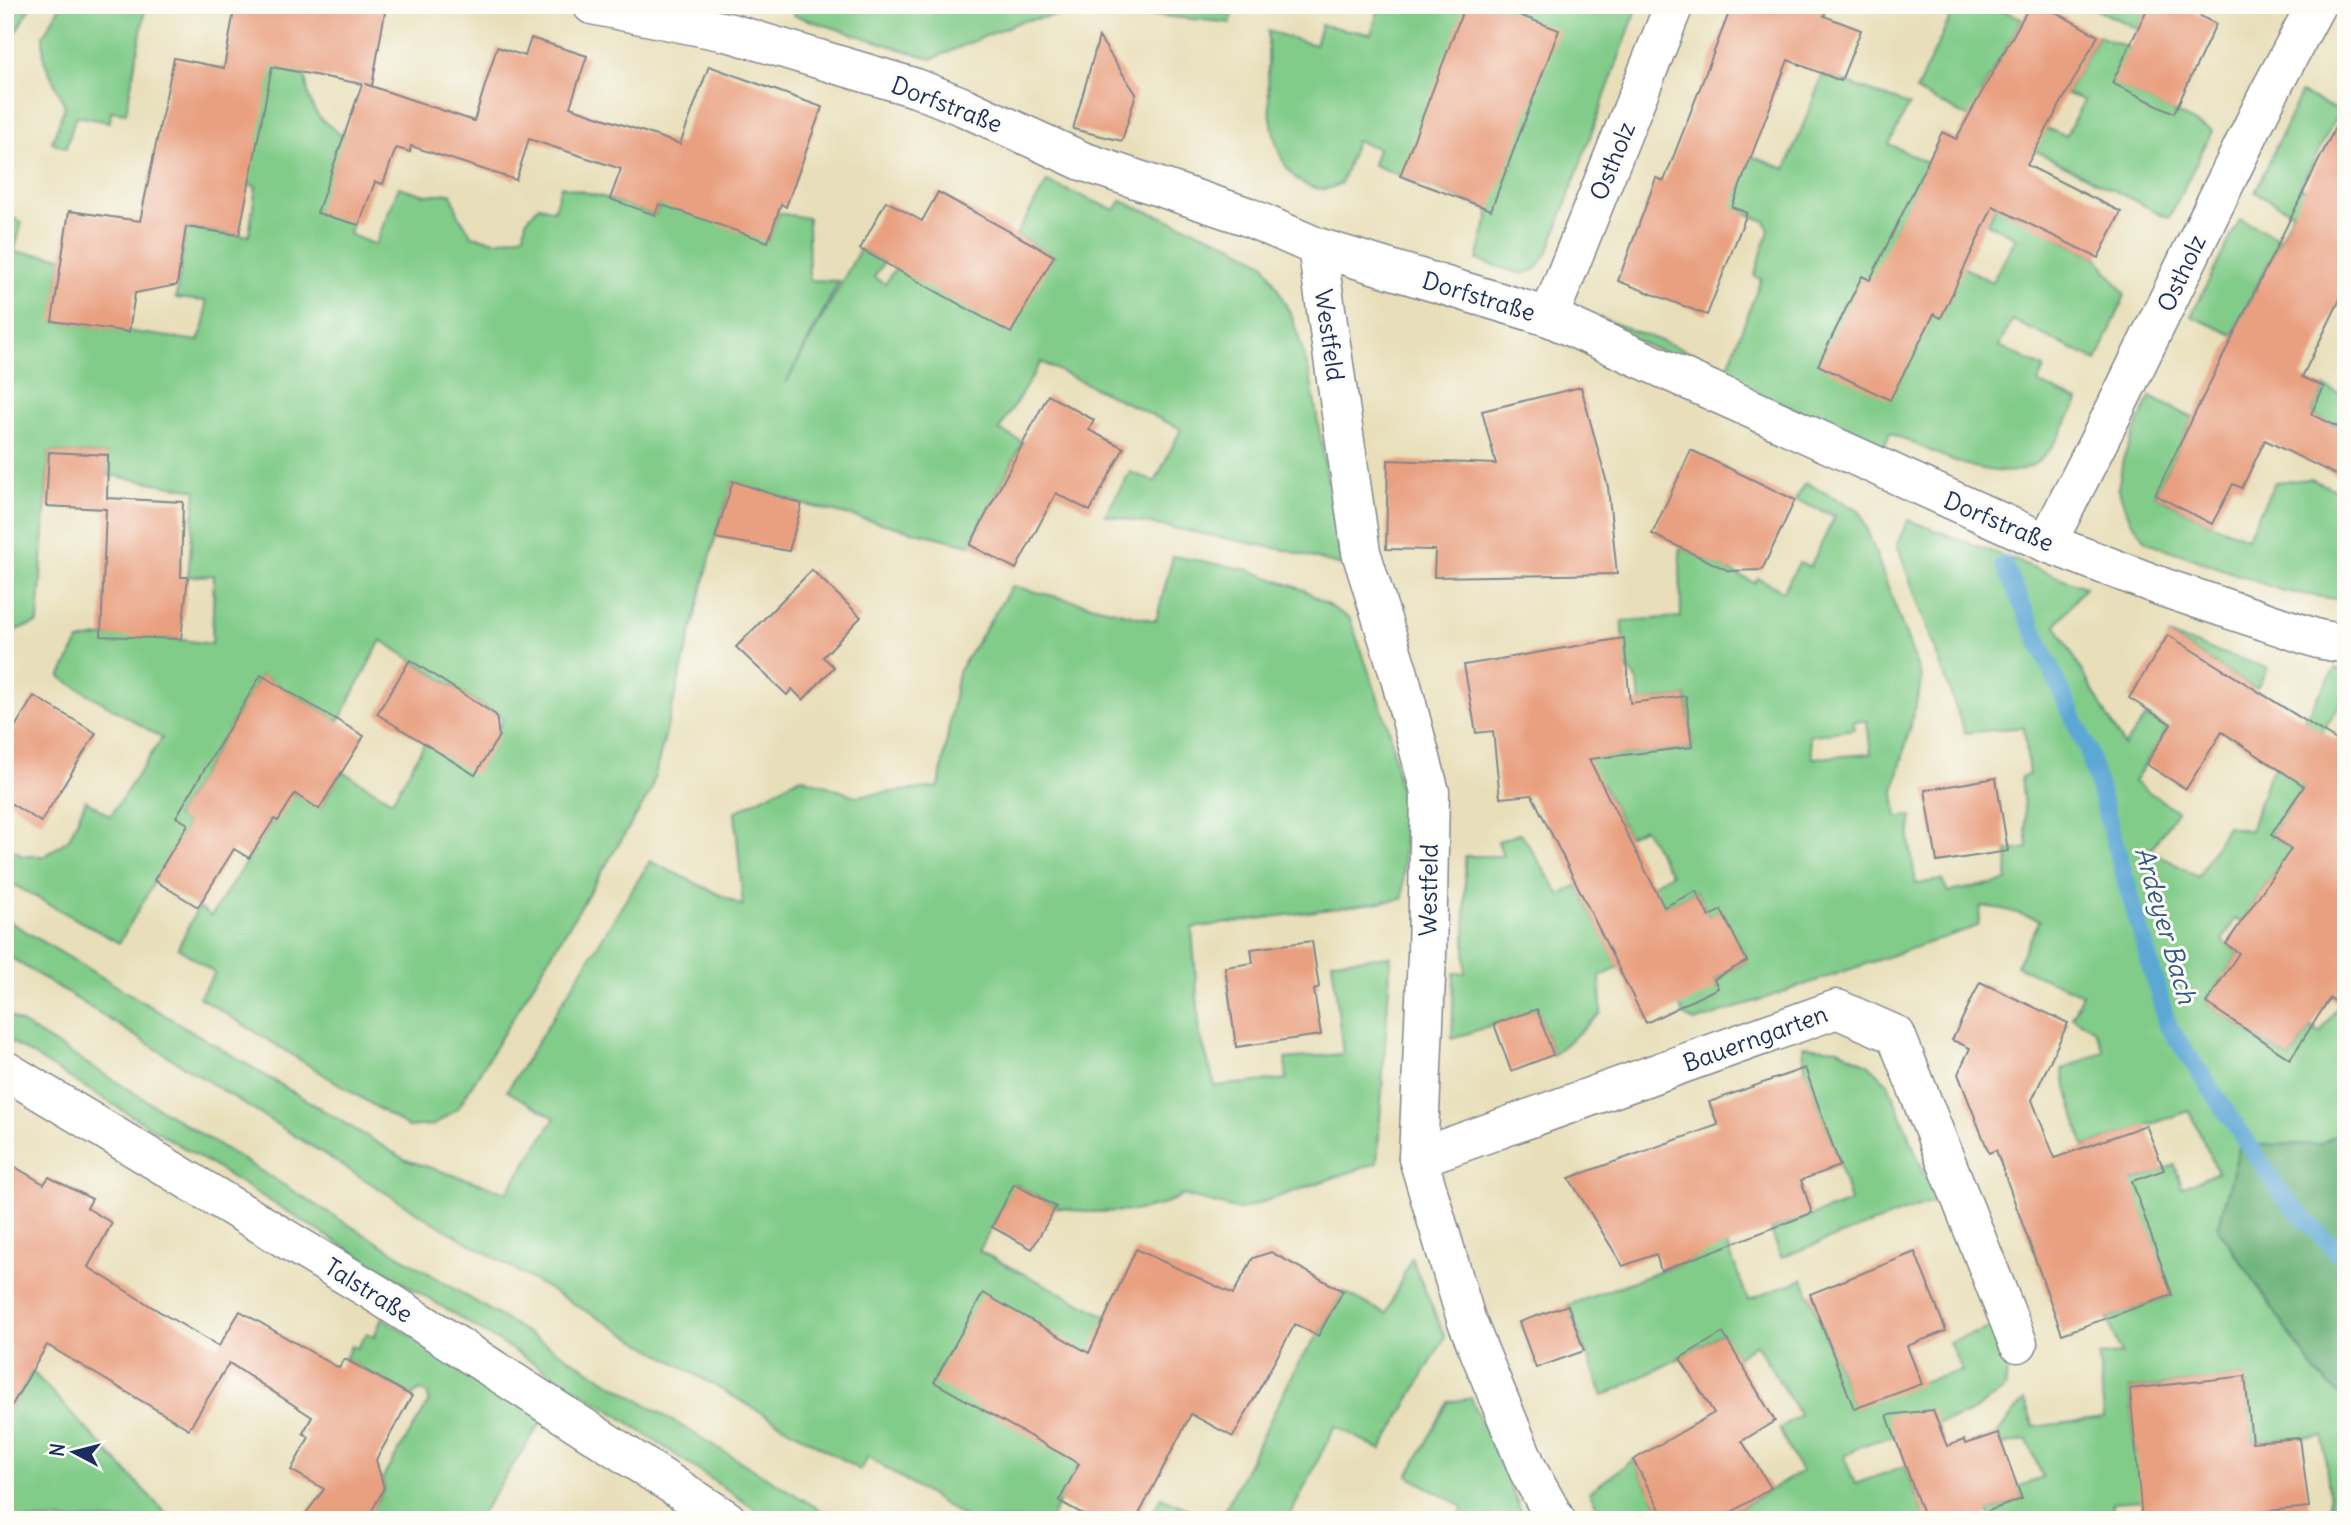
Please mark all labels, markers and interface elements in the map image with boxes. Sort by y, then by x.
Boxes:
street label: Dorfstraße [887,69,1007,139]
street label: Ostholz [1583,117,1641,205]
street label: Ostholz [2150,230,2212,316]
street label: Dorfstraße [1419,265,1539,327]
street label: Westfeld [1309,287,1351,383]
street label: Dorfstraße [1940,484,2058,558]
street label: Westfeld [1412,843,1444,937]
water label: Ardeyer Bach [2128,843,2204,1008]
street label: Bauerngarten [1679,998,1831,1078]
street label: Talstraße [319,1251,419,1329]
north arrow [38,1416,108,1486]
text: N [44,1442,70,1458]

